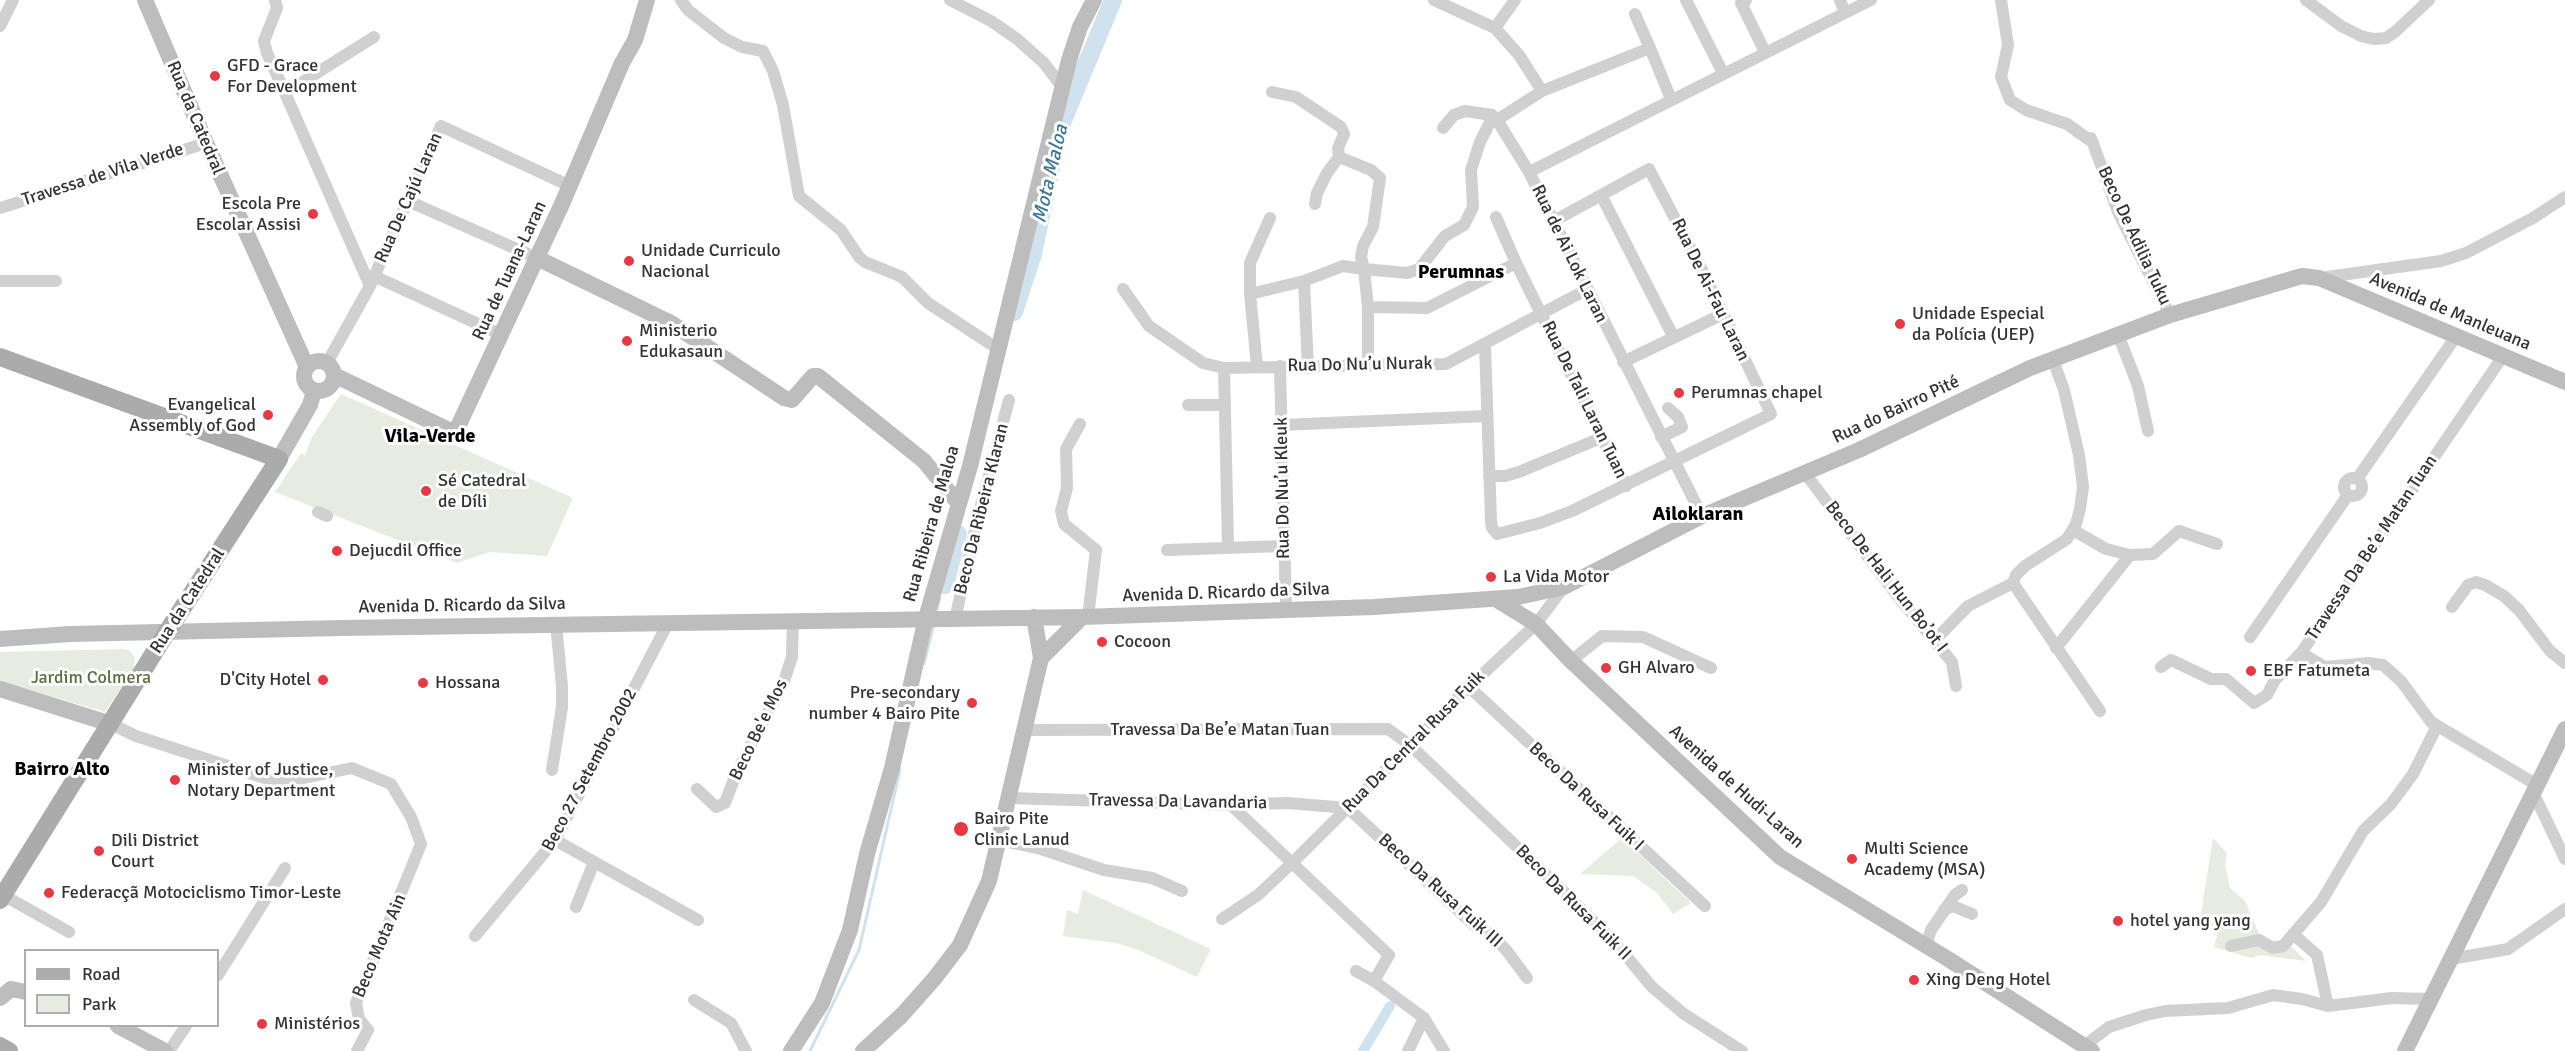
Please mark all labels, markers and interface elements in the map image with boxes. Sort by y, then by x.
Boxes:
place label: GFD - Grace For Development [227,55,357,98]
street label: Rua da Catedral [161,58,229,178]
marker: GFD - Grace For Development [208,69,222,83]
water label: Mota Maloa [1028,122,1074,226]
street label: Rua De Cajú Laran [371,129,447,267]
street label: Travessa de Vila Verde [19,139,187,211]
street label: Beco De Adilia Tuku [2092,163,2176,309]
street label: Rua de Ai Lok Laran [1526,182,1612,326]
place label: Escola Pre Escolar Assisi [196,193,301,236]
street label: Rua de Tuana-Laran [468,198,552,344]
marker: Escola Pre Escolar Assisi [306,207,320,221]
street label: Rua De Ai-Fau Laran [1666,215,1754,365]
place label: Unidade Curriculo Nacional [641,240,781,282]
marker: Unidade Curriculo Nacional [622,254,636,268]
district label: Perumnas [1418,261,1504,285]
street label: Avenida de Manleuana [2366,268,2534,356]
place label: Unidade Especial da Polícia (UEP) [1912,303,2044,346]
marker: Unidade Especial da Polícia (UEP) [1893,317,1907,331]
street label: Rua De Tali Laran Tuan [1536,318,1632,482]
place label: Ministerio Edukasaun [639,320,723,362]
marker: Ministerio Edukasaun [620,334,634,348]
street label: Rua Do Nu’u Nurak [1287,353,1433,377]
street label: Rua do Bairro Pité [1829,371,1963,449]
place label: Perumnas chapel [1691,382,1823,404]
marker: Perumnas chapel [1672,386,1686,400]
place label: Evangelical Assembly of God [129,394,256,436]
marker: Evangelical Assembly of God [261,408,275,422]
street label: Rua Do Nu’u Kleuk [1271,417,1295,559]
street label: Beco Da Ribeira Klaran [950,421,1014,597]
district label: Vila-Verde [384,425,476,449]
street label: Rua Ribeira de Maloa [899,443,965,605]
street label: Travessa Da Be’e Matan Tuan [2302,451,2442,645]
place label: Sé Catedral de Díli [438,470,526,512]
marker: Sé Catedral de Díli [419,484,433,498]
street label: Beco De Hali Hun Bo’ot I [1820,497,1952,657]
district label: Ailoklaran [1653,503,1743,527]
place label: Dejucdil Office [349,540,462,562]
street label: Rua da Catedral [146,544,230,658]
marker: Dejucdil Office [330,544,344,558]
place label: La Vida Motor [1503,566,1609,588]
marker: La Vida Motor [1484,570,1498,584]
street label: Avenida D. Ricardo da Silva [1122,579,1330,607]
street label: Avenida D. Ricardo da Silva [358,593,566,619]
place label: Cocoon [1114,631,1171,653]
marker: Cocoon [1095,635,1109,649]
place label: GH Alvaro [1618,657,1695,679]
place label: EBF Fatumeta [2263,660,2370,682]
marker: GH Alvaro [1599,661,1613,675]
marker: EBF Fatumeta [2244,664,2258,678]
street label: Rua Da Central Rusa Fuik [1338,666,1490,818]
park label: Jardim Colmera [31,667,151,689]
place label: D'City Hotel [219,669,311,691]
place label: Hossana [435,672,500,694]
marker: D'City Hotel [316,673,330,687]
marker: Hossana [416,676,430,690]
street label: Beco Be'e Mos [725,676,793,784]
place label: Pre-secondary number 4 Bairo Pite [809,682,960,724]
street label: Beco 27 Setembro 2002 [538,685,642,855]
marker: Pre-secondary number 4 Bairo Pite [965,696,979,710]
street label: Travessa Da Be’e Matan Tuan [1111,719,1329,741]
street label: Avenida de Hudi-Laran [1664,721,1808,853]
street label: Beco Da Rusa Fuik I [1524,738,1648,856]
district label: Bairro Alto [14,758,110,782]
place label: Minister of Justice, Notary Department [187,759,335,802]
marker: Minister of Justice, Notary Department [168,773,182,787]
street label: Travessa Da Lavandaria [1089,790,1267,814]
place label: Bairo Pite Clinic Lanud [974,808,1070,850]
marker: Bairo Pite Clinic Lanud [952,820,970,838]
place label: Dili District Court [111,830,199,872]
street label: Beco Da Rusa Fuik III [1373,830,1507,952]
place label: Multi Science Academy (MSA) [1864,838,1985,880]
street label: Beco Da Rusa Fuik II [1511,841,1635,965]
marker: Dili District Court [92,844,106,858]
marker: Multi Science Academy (MSA) [1845,852,1859,866]
place label: Federacçã Motociclismo Timor-Leste [61,882,341,904]
marker: Federacçã Motociclismo Timor-Leste [42,886,56,900]
street label: Beco Mota Ain [348,891,412,1001]
place label: hotel yang yang [2130,910,2251,932]
marker: hotel yang yang [2111,914,2125,928]
legend [24,949,219,1027]
text: Road [82,963,121,985]
place label: Xing Deng Hotel [1926,969,2050,991]
marker: Xing Deng Hotel [1907,973,1921,987]
text: Park [82,993,117,1015]
place label: Ministérios [274,1013,360,1035]
marker: Ministérios [255,1017,269,1031]

